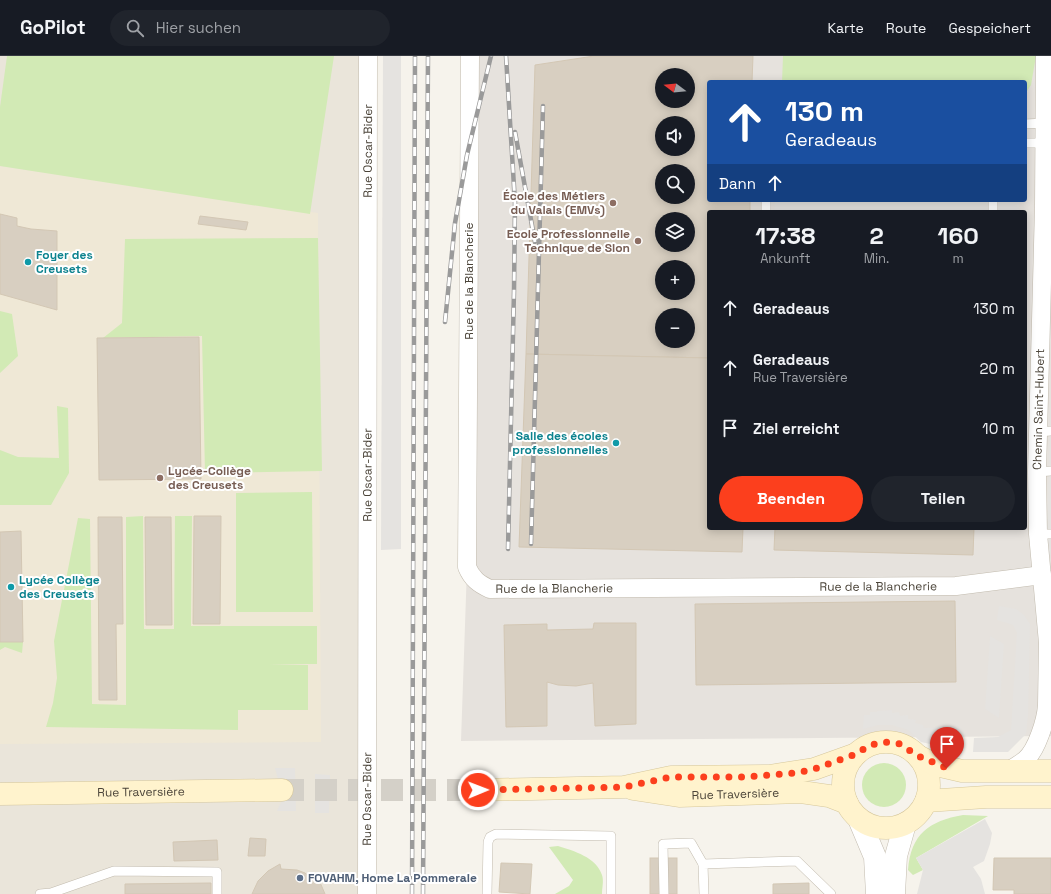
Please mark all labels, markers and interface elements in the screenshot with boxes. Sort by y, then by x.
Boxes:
search box [110,10,390,46]
text: GoPilot [20,15,86,40]
icon: search [124,17,146,39]
text: Hier suchen [156,18,241,37]
text: Karte [828,19,864,37]
text: Route [886,19,926,37]
text: Gespeichert [948,19,1031,37]
north arrow [655,68,695,108]
map controls [655,68,695,348]
text: 130 m [785,93,864,129]
icon: ahead [719,96,771,148]
street label: Rue Oscar-Bider [360,104,376,198]
button: sound [655,116,695,156]
text: Geradeaus [785,128,877,151]
button: search [655,164,695,204]
icon: ahead [764,172,786,194]
text: Dann [719,174,756,193]
place label: École des Métiers du Valais (EMVs) [503,188,605,218]
marker: École des Métiers du Valais (EMVs) [608,198,618,208]
button: layers [655,212,695,252]
text: 17:38 [755,220,815,251]
text: 2 [869,220,884,251]
text: 160 [938,220,979,251]
street label: Rue de la Blancherie [461,222,477,340]
place label: Ecole Professionnelle Technique de Sion [507,226,630,256]
marker: Ecole Professionnelle Technique de Sion [633,236,643,246]
place label: Foyer des Creusets [36,247,93,277]
text: Ankunft [760,250,811,267]
text: Min. [864,250,889,267]
text: m [953,250,964,267]
marker: Foyer des Creusets [23,257,33,267]
button: + [655,260,695,300]
icon: ahead [719,297,741,319]
text: Geradeaus [753,299,830,318]
text: 130 m [973,299,1015,318]
button: − [655,308,695,348]
street label: Chemin Saint-Hubert [1029,348,1048,470]
text: Geradeaus [753,350,830,369]
icon: ahead [719,357,741,379]
text: 20 m [980,359,1015,378]
text: Rue Traversière [753,369,848,386]
icon: arrive [719,417,741,439]
text: Ziel erreicht [753,419,840,438]
text: 10 m [982,419,1015,438]
street label: Rue Oscar-Bider [359,428,376,522]
place label: Salle des écoles professionnelles [512,428,608,458]
marker: Salle des écoles professionnelles [611,438,621,448]
place label: Lycée-Collège des Creusets [168,463,251,493]
marker: Lycée-Collège des Creusets [155,473,165,483]
button: Beenden [719,476,863,522]
button: Teilen [871,476,1015,522]
place label: Lycée Collège des Creusets [19,572,100,602]
street label: Rue de la Blancherie [819,578,937,595]
street label: Rue de la Blancherie [495,580,613,597]
marker: Lycée Collège des Creusets [6,582,16,592]
pin [930,727,964,768]
icon: arrive [936,733,958,755]
street label: Rue Oscar-Bider [359,752,375,846]
position arrow [457,769,499,811]
street label: Rue Traversière [97,783,185,801]
street label: Rue Traversière [691,785,779,804]
place label: FOVAHM, Home La Pommeraie [308,870,477,886]
marker: FOVAHM, Home La Pommeraie [295,873,305,883]

